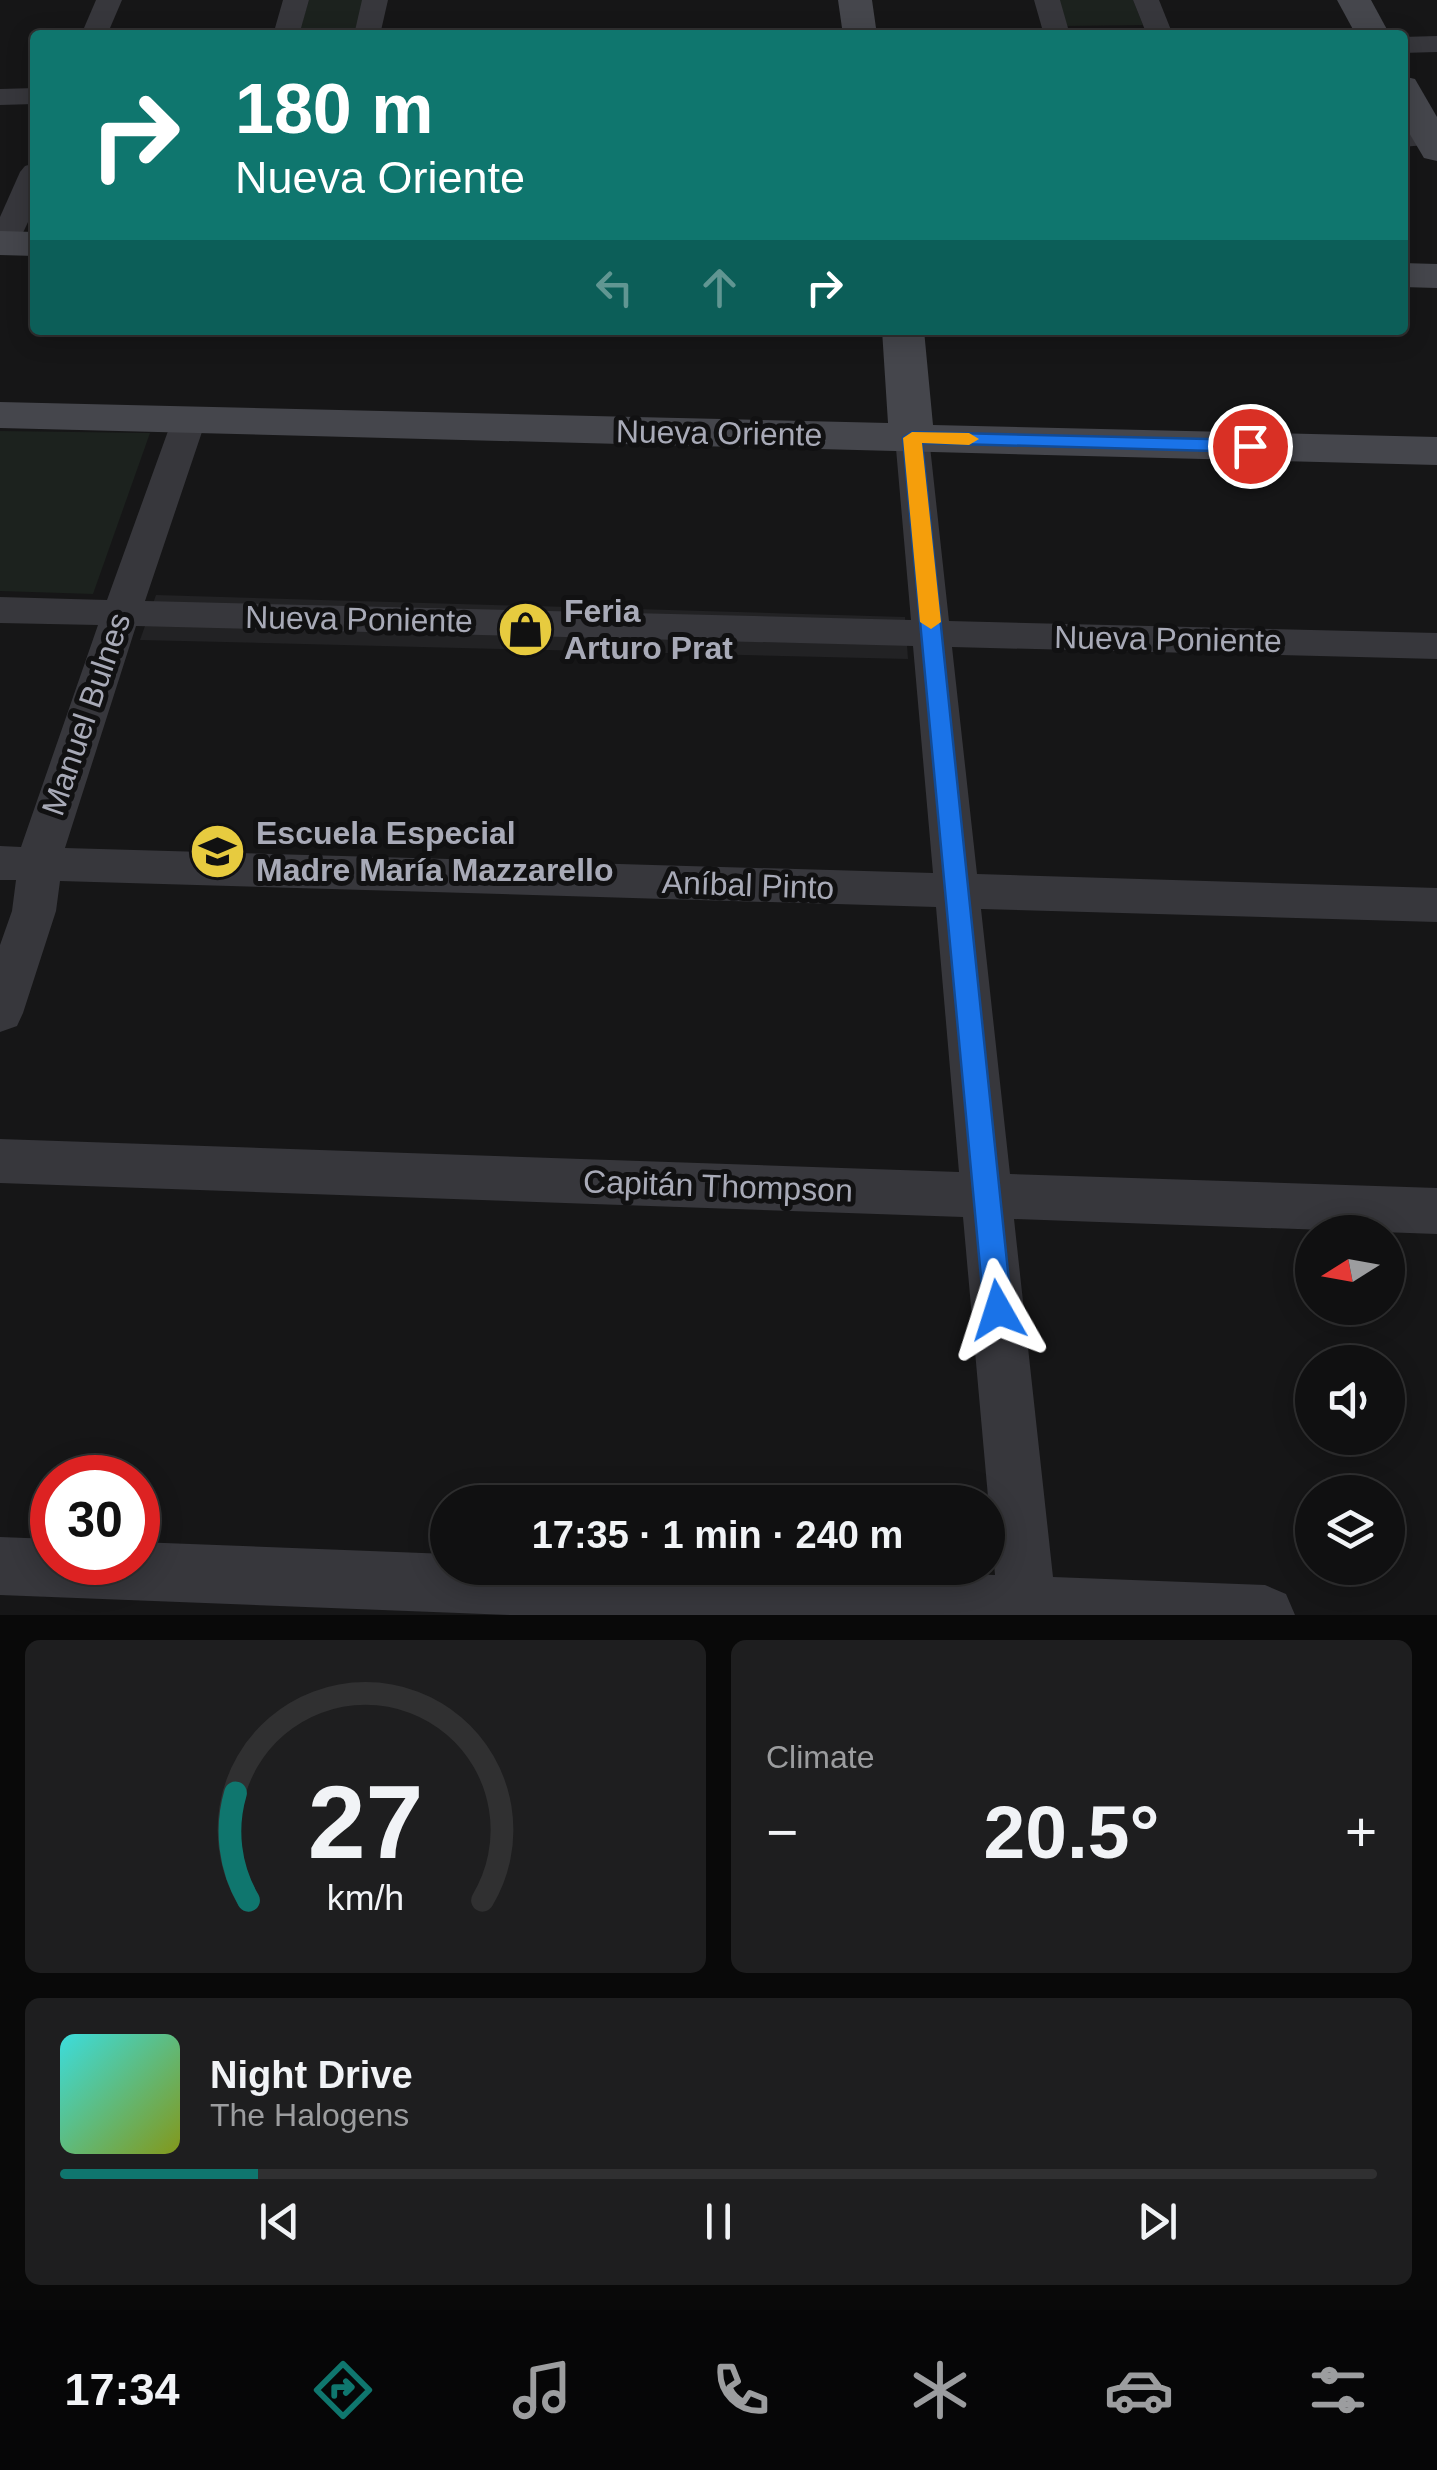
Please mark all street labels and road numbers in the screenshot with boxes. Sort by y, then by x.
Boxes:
street label: Nueva Oriente [616,413,822,453]
street label: Nueva Poniente [245,599,473,639]
street label: Manuel Bulnes [35,608,137,820]
street label: Nueva Poniente [1054,619,1282,659]
street label: Aníbal Pinto [661,864,835,906]
street label: Capitán Thompson [583,1163,853,1209]

